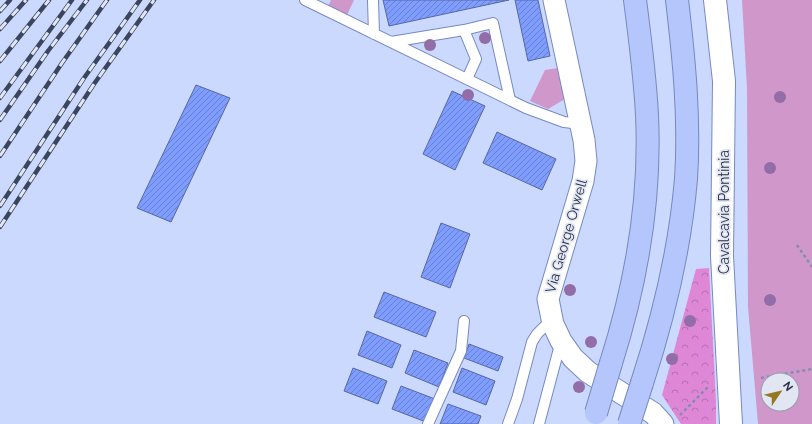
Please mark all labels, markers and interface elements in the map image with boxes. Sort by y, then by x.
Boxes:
street label: Cavalcavia Pontinia [716,150,732,274]
street label: Via George Orwell [542,177,590,295]
north arrow [760,372,800,412]
text: N [780,379,796,394]

